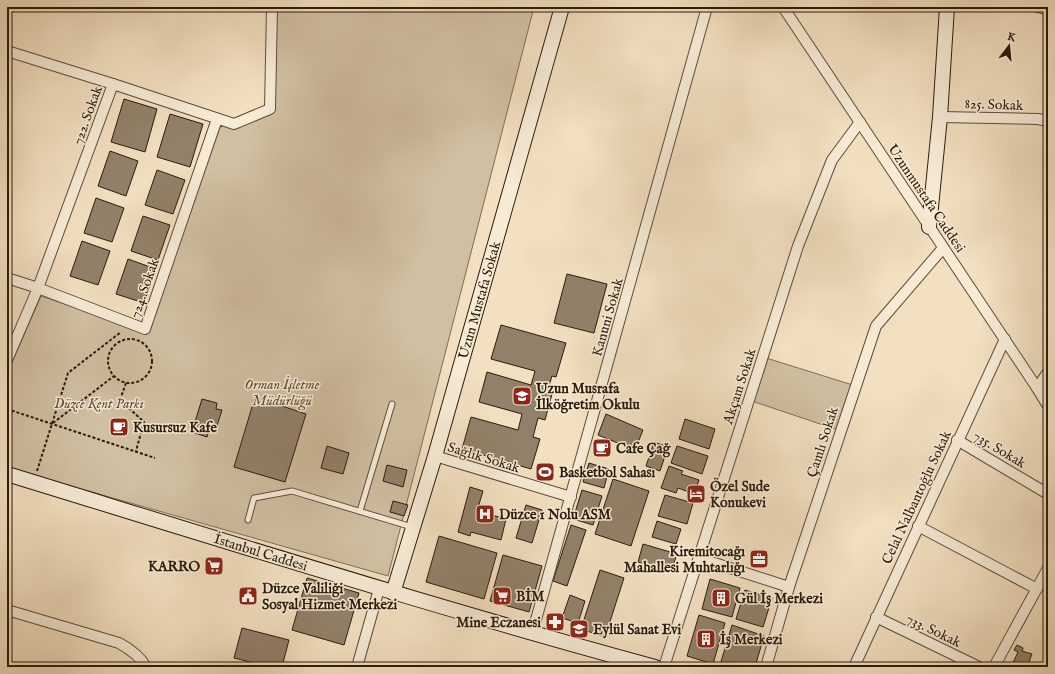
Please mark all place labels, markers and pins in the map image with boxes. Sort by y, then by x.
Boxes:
place label: Uzun Musrafa İlköğretim Okulu [535,380,640,414]
school or university icon: Uzun Musrafa İlköğretim Okulu [511,385,533,407]
cafe icon: Kusursuz Kafe [108,416,130,438]
place label: Kusursuz Kafe [133,419,218,437]
cafe icon: Cafe Çağ [591,437,613,459]
place label: Cafe Çağ [616,440,672,458]
sports icon: Basketbol Sahası [534,461,556,483]
place label: Basketbol Sahası [559,464,655,482]
place label: Özel Sude Konukevi [710,477,770,512]
hotel icon: Özel Sude Konukevi [685,483,707,505]
hospital icon: Düzce 1 Nolu ASM [474,503,496,525]
place label: Düzce 1 Nolu ASM [499,506,612,524]
place label: Kiremitocağı Mahallesi Muhtarlığı [624,543,745,577]
office icon: Kiremitocağı Mahallesi Muhtarlığı [748,548,770,570]
supermarket icon: KARRO [203,555,225,577]
place label: KARRO [148,558,200,576]
place label: Düzce Valiliği Sosyal Hizmet Merkezi [262,580,398,614]
public building icon: Düzce Valiliği Sosyal Hizmet Merkezi [237,585,259,607]
supermarket icon: BİM [491,585,513,607]
place label: BİM [516,587,545,606]
building icon: Gül İş Merkezi [710,587,732,609]
place label: Gül İş Merkezi [735,589,823,608]
pharmacy icon: Mine Eczanesi [544,611,566,633]
place label: Mine Eczanesi [456,614,541,632]
school or university icon: Eylül Sanat Evi [568,618,590,640]
place label: Eylül Sanat Evi [593,621,682,639]
building icon: İş Merkezi [695,628,717,650]
place label: İş Merkezi [720,630,783,649]

